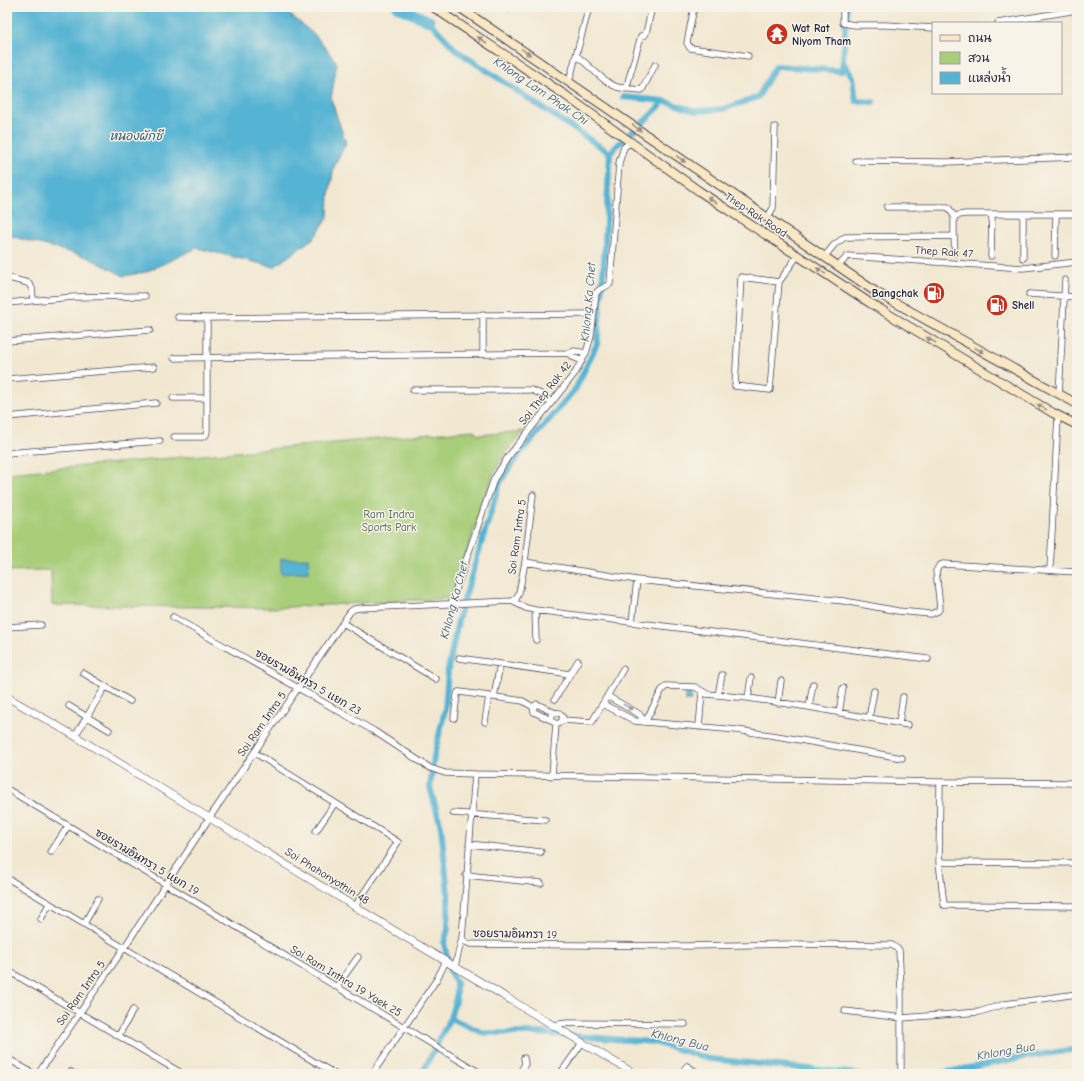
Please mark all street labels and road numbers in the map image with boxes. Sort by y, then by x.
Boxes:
street label: Thep Rak Road [722,190,790,240]
street label: Thep Rak 47 [914,243,974,261]
street label: Soi Thep Rak 42 [516,359,574,427]
street label: Soi Ram Intra 5 [505,498,529,576]
street label: ซอยรามอินทรา 5 แยก 23 [253,646,364,718]
street label: Soi Ram Intra 5 [235,689,289,759]
street label: ซอยรามอินทรา 5 แยก 19 [93,825,202,898]
street label: Soi Phahonyothin 48 [283,845,372,907]
street label: ซอยรามอินทรา 19 [473,926,557,941]
street label: Soi Ram Inthra 19 Yaek 25 [288,943,404,1019]
street label: Soi Ram Intra 5 [54,958,108,1028]

